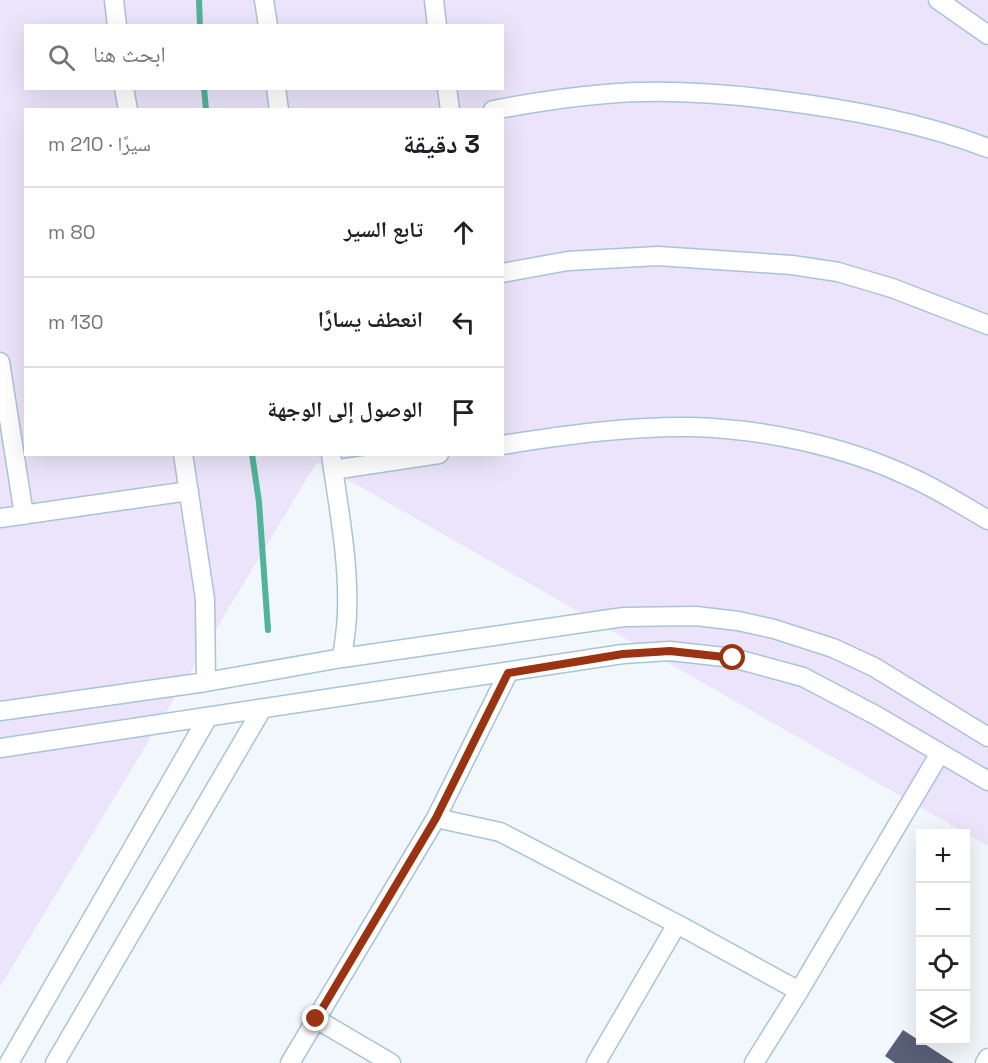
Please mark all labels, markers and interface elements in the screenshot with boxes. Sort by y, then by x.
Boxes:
search box [24,24,504,90]
text: ابحث هنا [93,40,166,68]
icon: search [45,41,78,74]
text: 3 دقيقة [403,127,480,161]
text: سيرًا · 210 m [48,131,151,157]
text: تابع السير [344,215,423,243]
icon: ahead [447,216,480,249]
text: 80 m [48,219,96,245]
text: انعطف يسارًا [318,305,423,333]
icon: left [447,306,480,339]
text: 130 m [48,309,104,335]
text: الوصول إلى الوجهة [267,395,423,423]
icon: arrive [447,396,480,429]
route start [719,644,745,670]
map controls [916,829,970,1045]
button: + [916,829,970,883]
button: − [916,883,970,937]
button: locate [916,937,970,991]
button: layers [916,991,970,1045]
route end [302,1005,328,1031]

